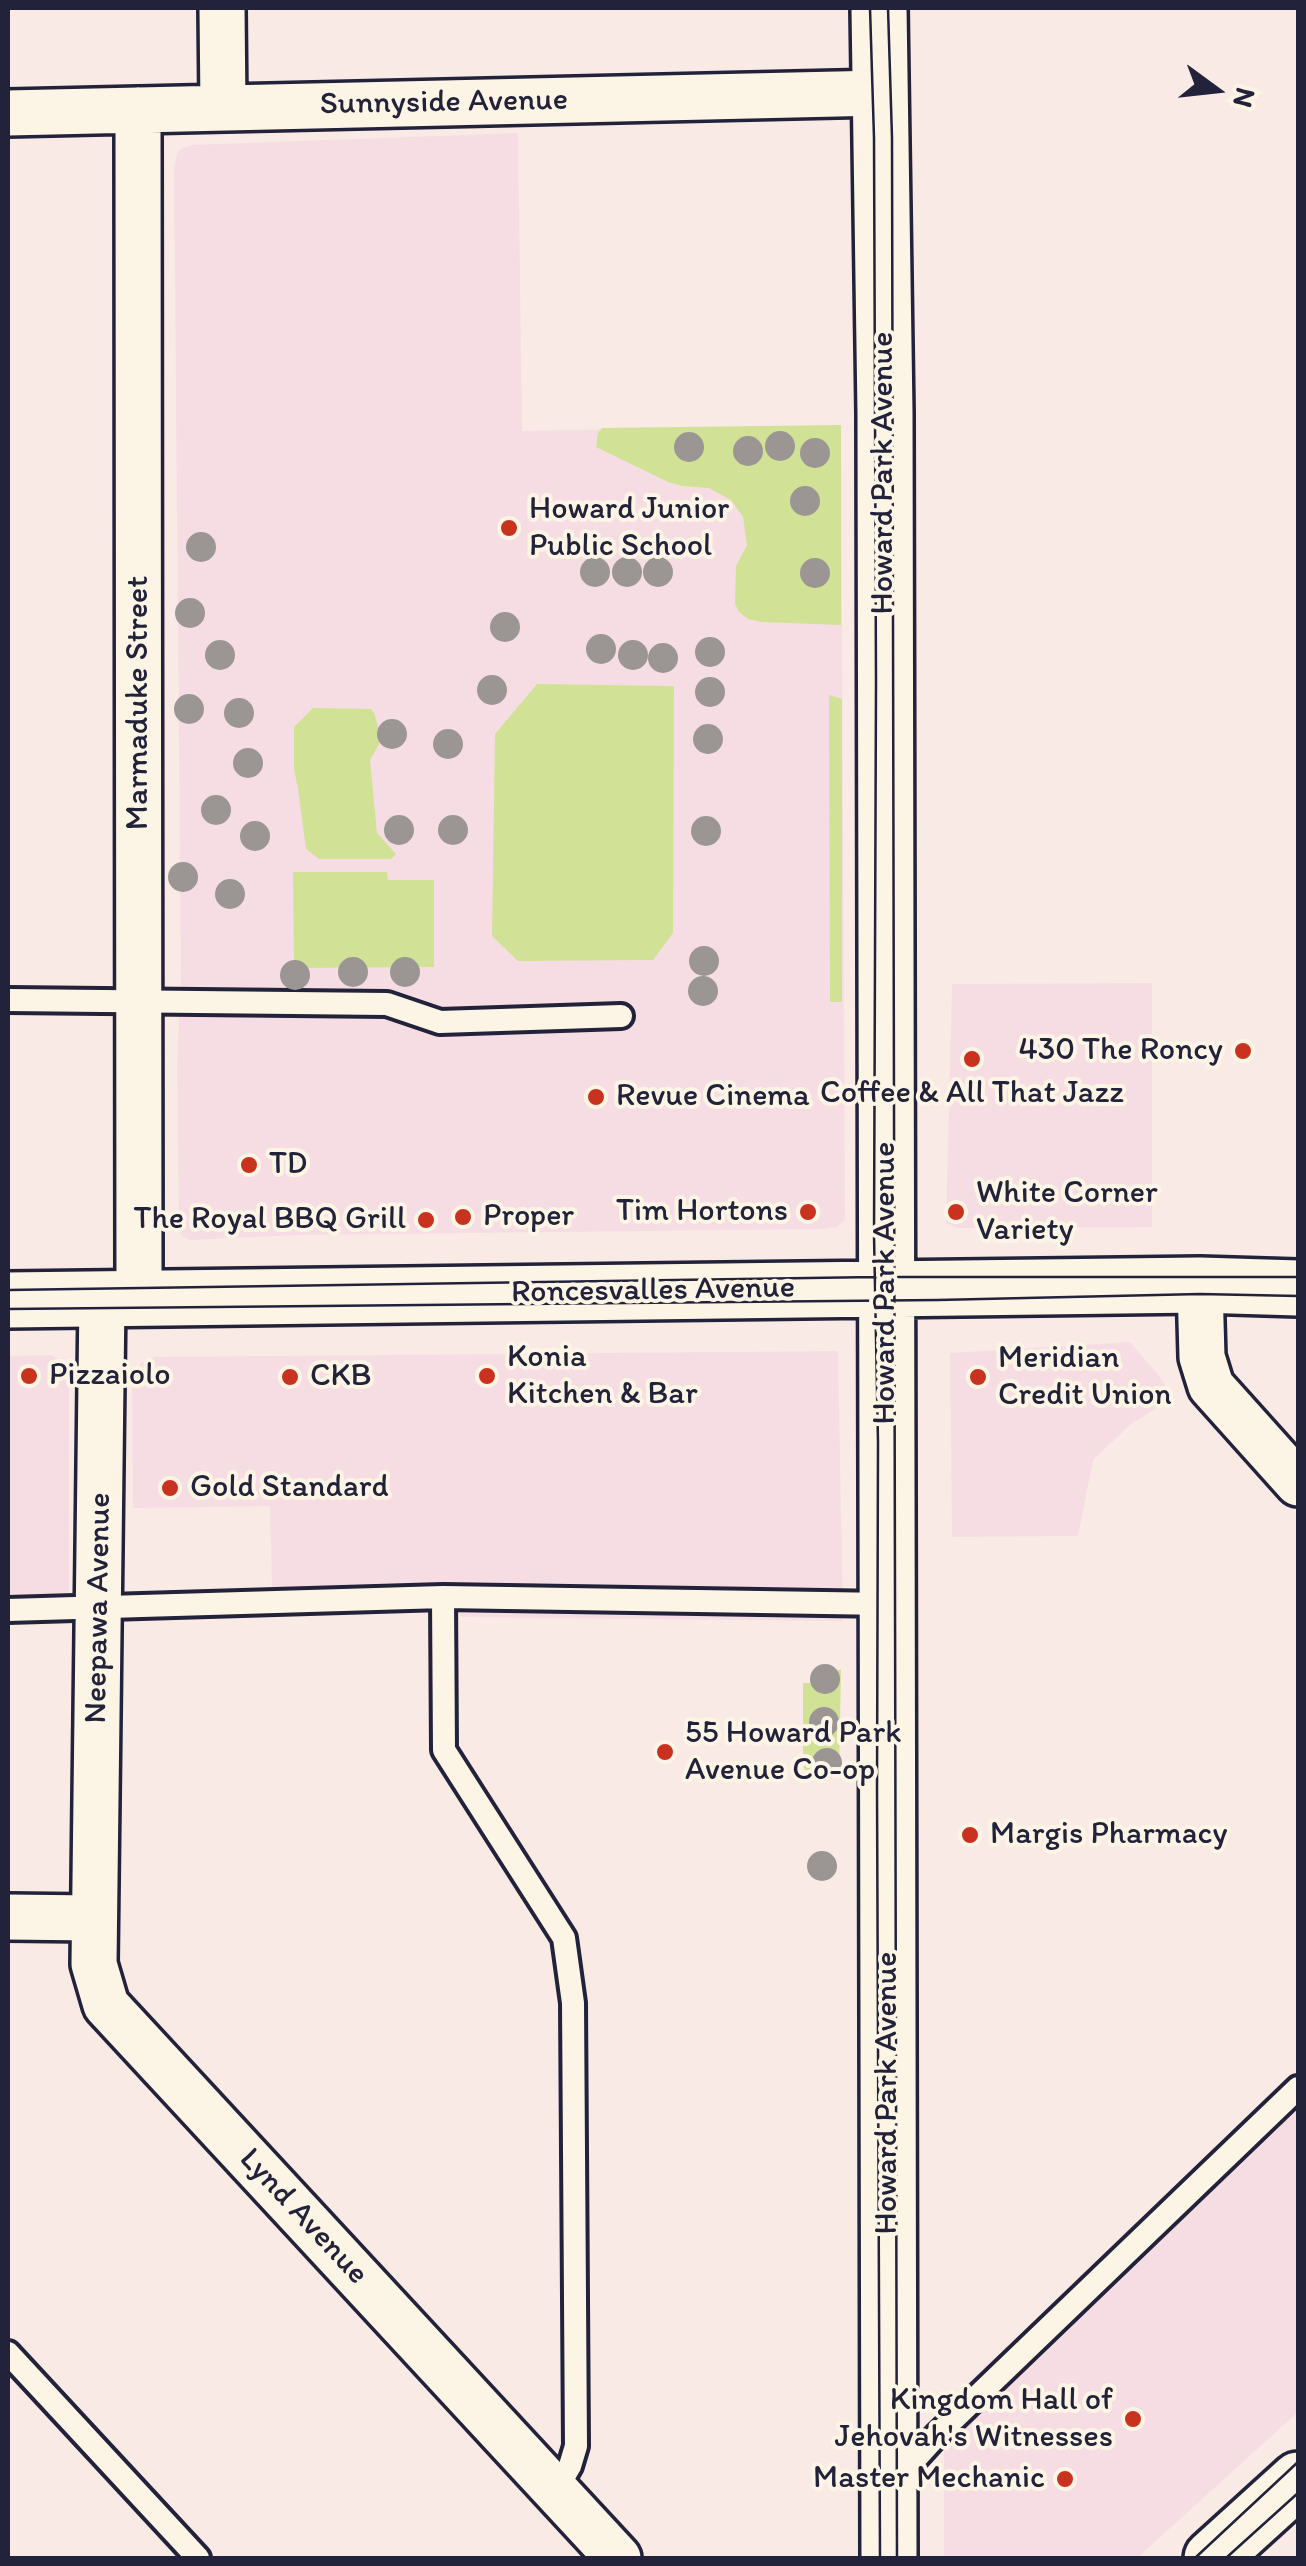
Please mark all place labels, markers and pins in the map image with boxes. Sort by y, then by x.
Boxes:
place label: Howard Junior Public School [529,491,729,566]
marker: Howard Junior Public School [498,517,520,539]
place label: 430 The Roncy [1018,1032,1223,1070]
marker: 430 The Roncy [1232,1040,1254,1062]
marker: Coffee & All That Jazz [961,1048,983,1070]
place label: Coffee & All That Jazz [820,1075,1124,1113]
place label: Revue Cinema [616,1078,810,1116]
marker: Revue Cinema [585,1086,607,1108]
place label: TD [269,1146,307,1184]
marker: TD [238,1154,260,1176]
place label: White Corner Variety [976,1175,1158,1250]
place label: Tim Hortons [616,1193,788,1231]
place label: Proper [483,1198,574,1236]
place label: The Royal BBQ Grill [133,1201,406,1239]
marker: Tim Hortons [797,1201,819,1223]
marker: White Corner Variety [945,1201,967,1223]
marker: Proper [452,1206,474,1228]
marker: The Royal BBQ Grill [415,1209,437,1231]
place label: Konia Kitchen & Bar [507,1339,698,1414]
place label: Meridian Credit Union [998,1340,1172,1415]
place label: Pizzaiolo [49,1357,170,1395]
place label: CKB [310,1358,372,1396]
marker: Pizzaiolo [18,1365,40,1387]
marker: Konia Kitchen & Bar [476,1365,498,1387]
marker: CKB [279,1366,301,1388]
marker: Meridian Credit Union [967,1366,989,1388]
place label: Gold Standard [190,1469,389,1507]
marker: Gold Standard [159,1477,181,1499]
place label: 55 Howard Park Avenue Co-op [685,1715,901,1790]
marker: 55 Howard Park Avenue Co-op [654,1741,676,1763]
place label: Margis Pharmacy [990,1816,1228,1854]
marker: Margis Pharmacy [959,1824,981,1846]
place label: Kingdom Hall of Jehovah's Witnesses [835,2382,1113,2457]
marker: Kingdom Hall of Jehovah's Witnesses [1122,2408,1144,2430]
place label: Master Mechanic [813,2460,1045,2498]
marker: Master Mechanic [1054,2468,1076,2490]

